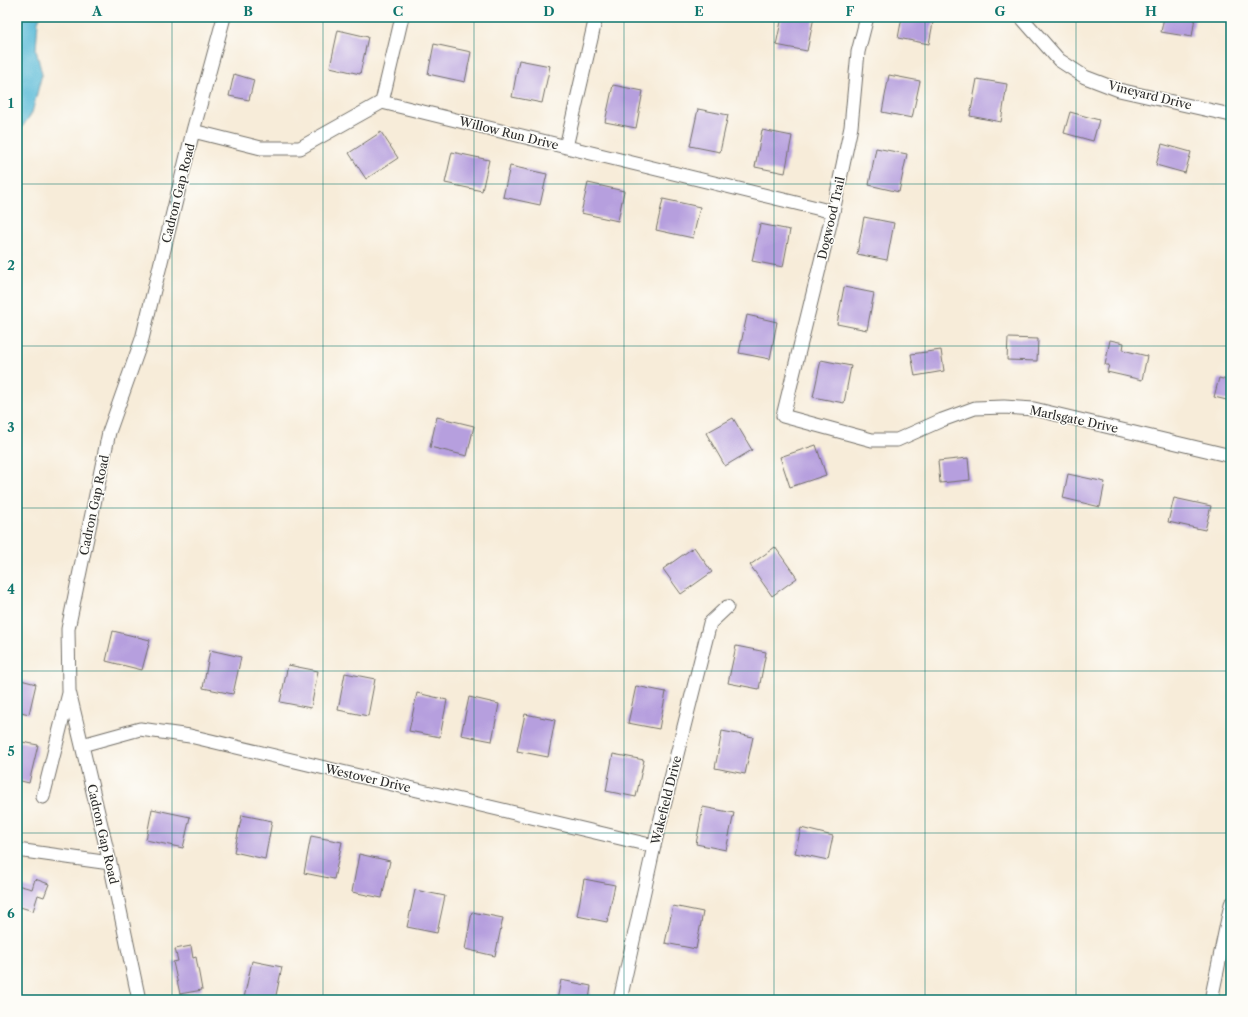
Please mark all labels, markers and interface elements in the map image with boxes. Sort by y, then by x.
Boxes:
text: A [91,3,103,19]
text: B [243,3,253,19]
text: C [393,3,403,19]
text: D [543,3,555,19]
text: E [694,3,704,19]
text: F [846,3,855,19]
text: G [994,3,1006,19]
text: H [1145,3,1157,19]
street label: Vineyard Drive [1106,77,1194,113]
text: 1 [8,95,14,111]
street label: Willow Run Drive [457,113,560,153]
street label: Cadron Gap Road [158,141,198,244]
street label: Dogwood Trail [814,175,848,261]
text: 2 [7,257,15,273]
street label: Marlsgate Drive [1028,402,1120,436]
text: 3 [7,419,15,435]
street label: Cadron Gap Road [76,453,112,557]
text: 4 [7,581,15,597]
text: 5 [7,743,15,759]
street label: Wakefield Drive [647,754,684,847]
street label: Westover Drive [323,761,413,795]
street label: Cadron Gap Road [84,783,122,886]
text: 6 [7,905,15,921]

